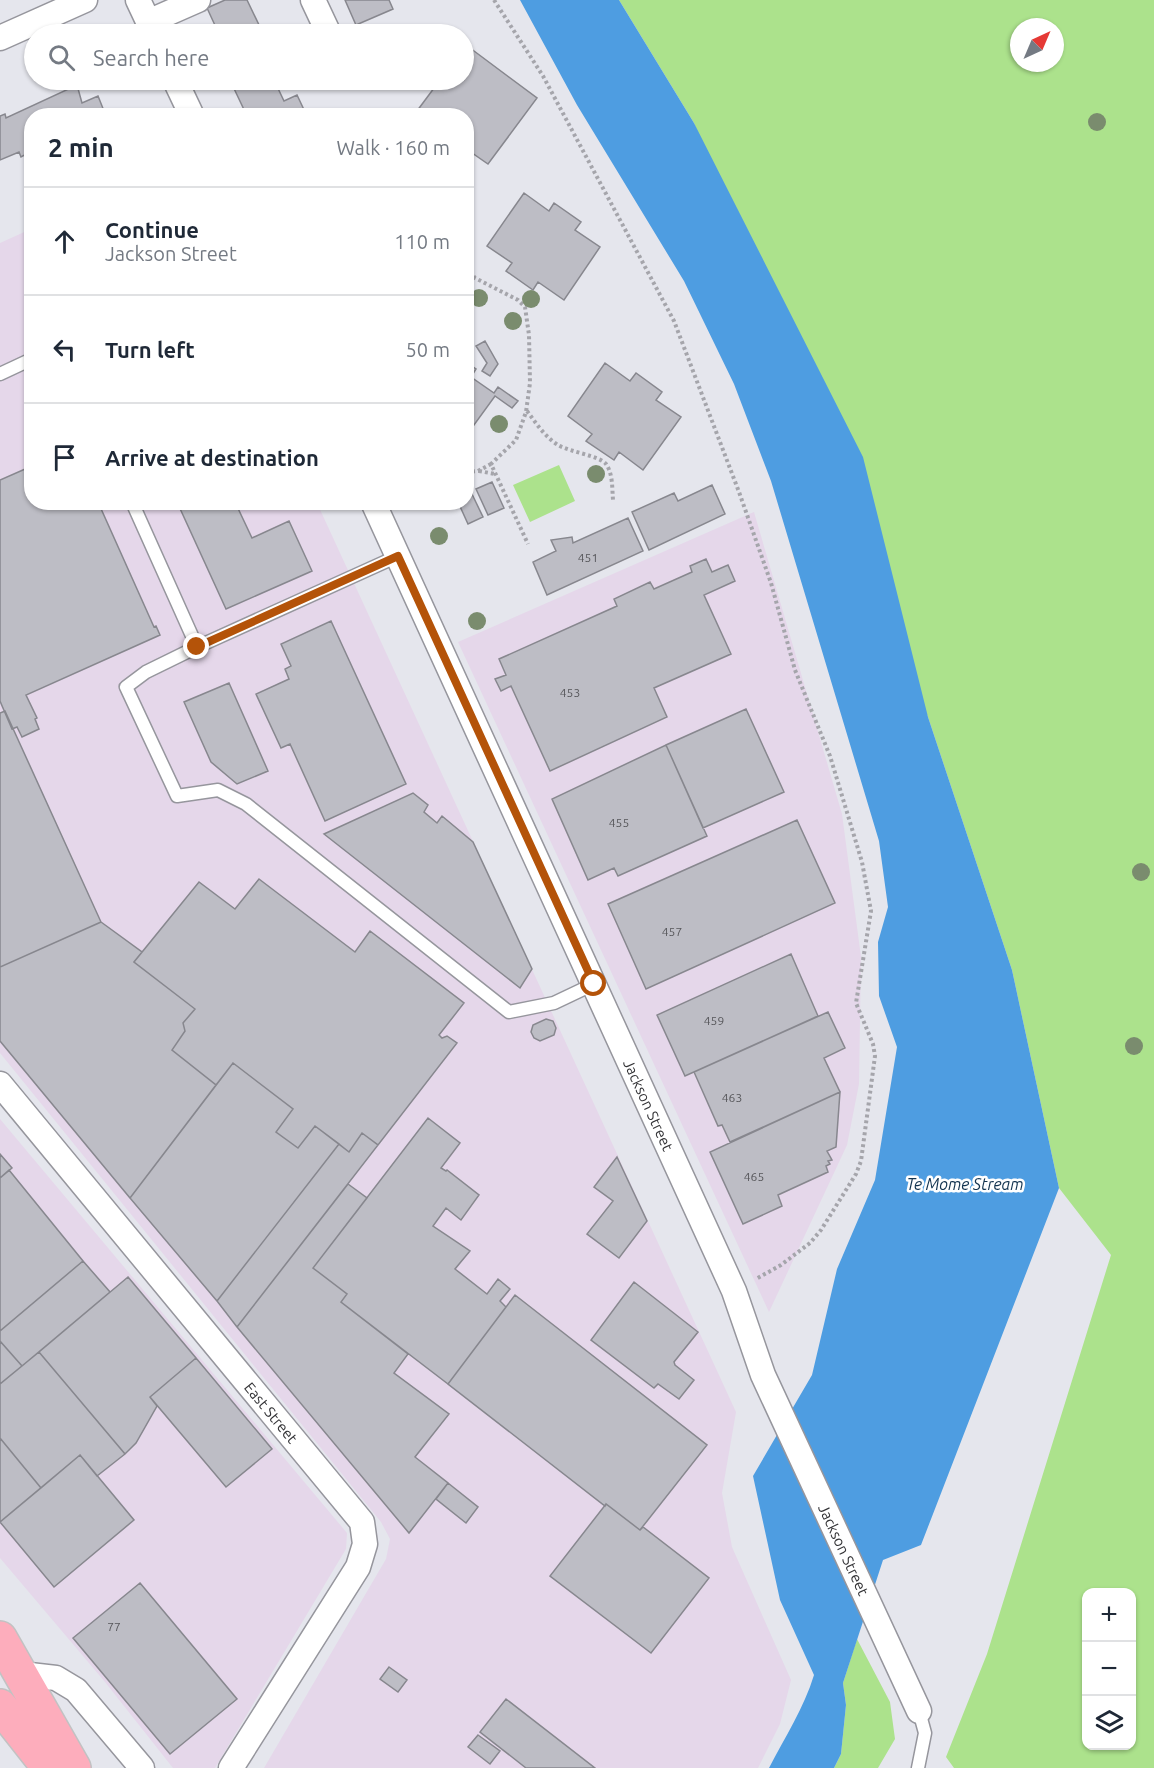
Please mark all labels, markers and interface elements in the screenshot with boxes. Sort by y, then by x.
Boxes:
north arrow [1010,18,1064,72]
search box [24,24,474,90]
icon: search [45,41,78,74]
text: Search here [93,45,209,70]
text: 2 min [48,133,114,162]
text: Walk · 160 m [337,136,450,159]
text: Continue [105,217,199,242]
icon: ahead [48,225,81,258]
text: 110 m [394,230,450,253]
text: Jackson Street [105,242,237,265]
icon: left [48,333,81,366]
text: Turn left [105,337,195,362]
text: 50 m [406,338,450,361]
icon: arrive [48,441,81,474]
text: Arrive at destination [105,445,319,470]
house number: 451 [578,551,598,564]
route end [183,633,209,659]
house number: 453 [560,686,580,699]
house number: 455 [609,816,629,829]
house number: 457 [662,925,682,938]
route start [580,970,606,996]
house number: 459 [704,1014,724,1027]
street label: Jackson Street [621,1056,677,1153]
house number: 463 [722,1091,742,1104]
house number: 465 [744,1170,764,1183]
water label: Te Mome Stream [906,1175,1024,1193]
street label: East Street [241,1378,302,1446]
street label: Jackson Street [816,1501,873,1598]
map controls [1082,1588,1136,1750]
button: + [1082,1588,1136,1642]
house number: 77 [107,1620,121,1633]
button: − [1082,1642,1136,1696]
button: layers [1082,1696,1136,1750]

